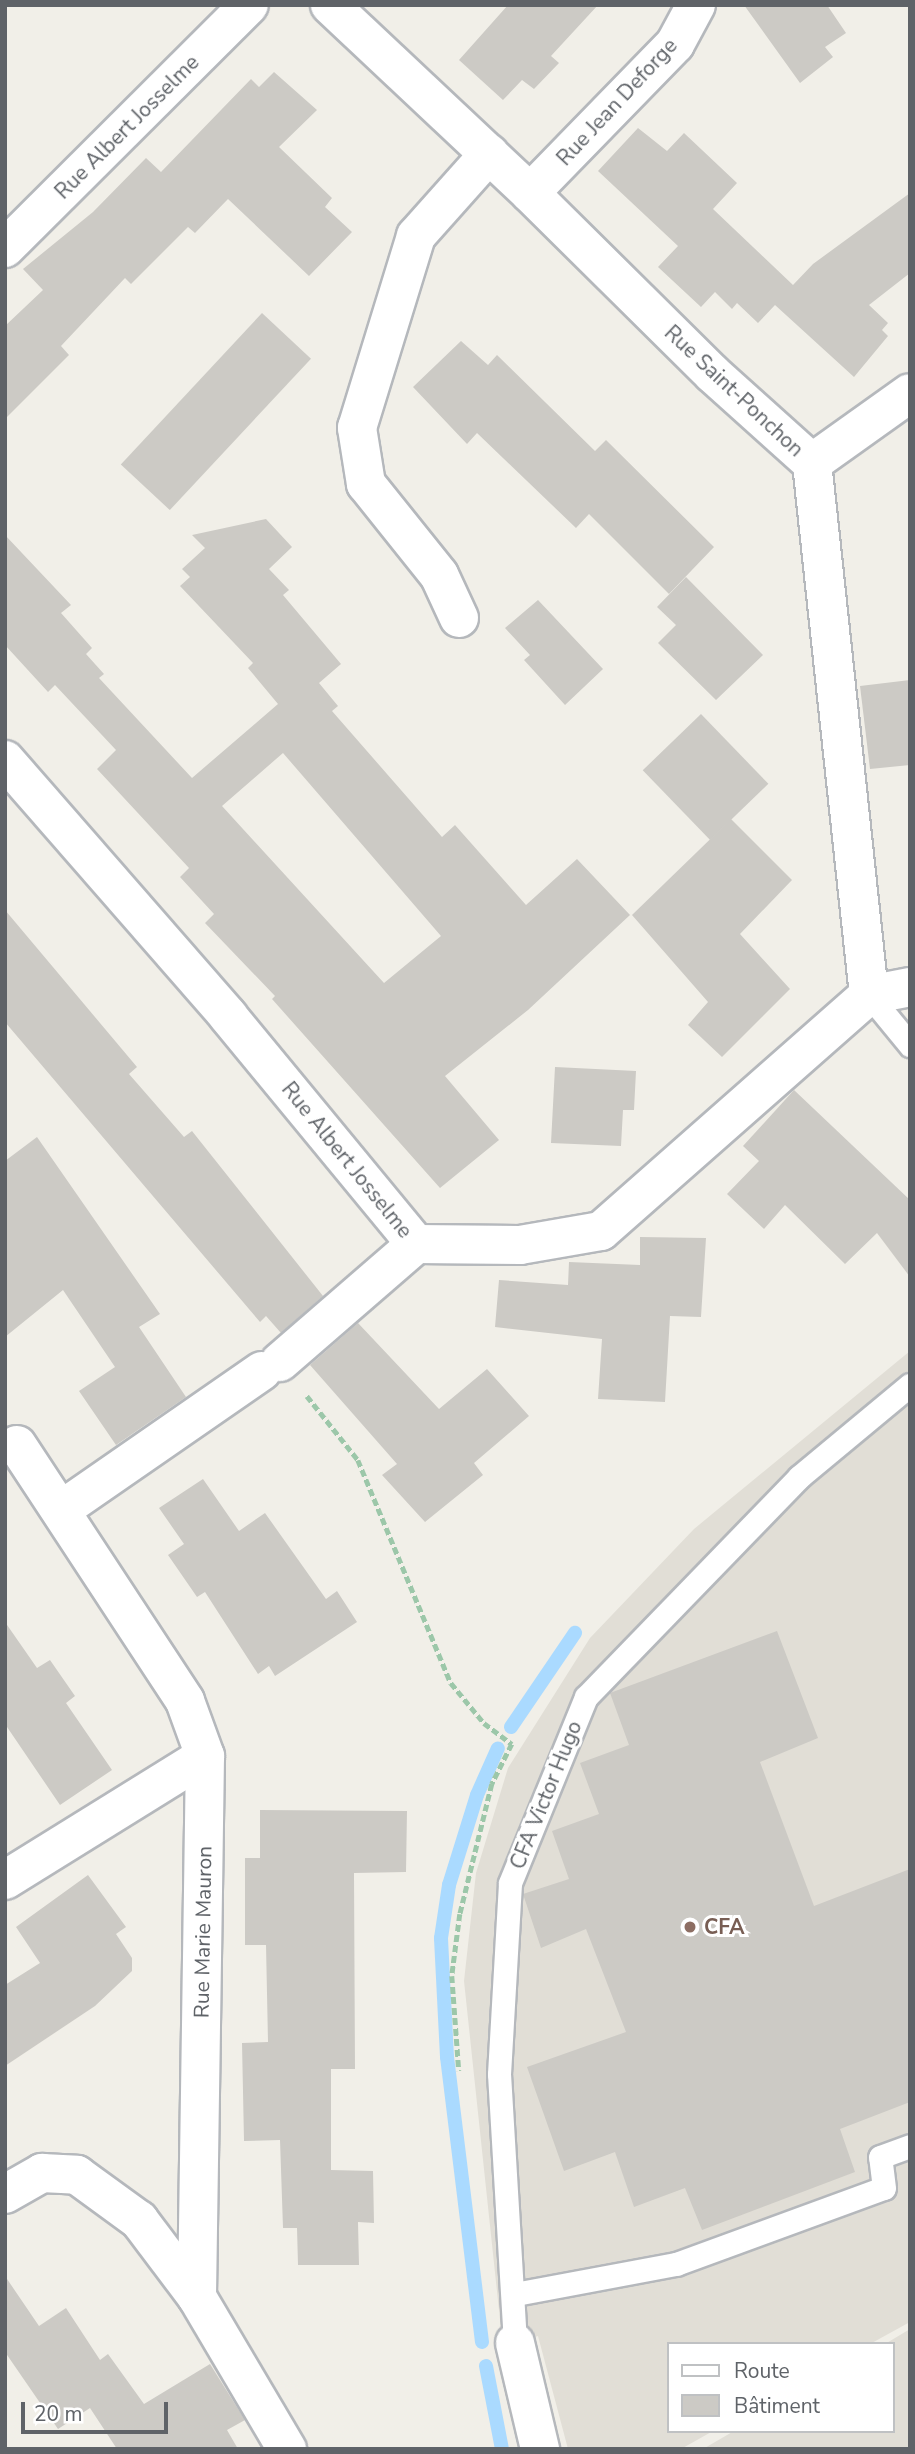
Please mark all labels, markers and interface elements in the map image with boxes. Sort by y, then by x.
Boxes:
street label: Rue Jean Deforge [552,33,682,171]
street label: Rue Albert Josselme [50,50,204,204]
street label: Rue Saint-Ponchon [659,320,809,462]
street label: Rue Albert Josselme [276,1077,418,1243]
street label: CFA Victor Hugo [505,1717,587,1873]
street label: Rue Marie Mauron [189,1846,217,2018]
place label: CFA [704,1914,745,1940]
marker: CFA [682,1919,698,1935]
legend [666,2342,894,2433]
text: Route [734,2357,790,2385]
scale bar [24,2388,172,2432]
text: Bâtiment [734,2392,820,2420]
text: 20 m [34,2400,83,2428]

